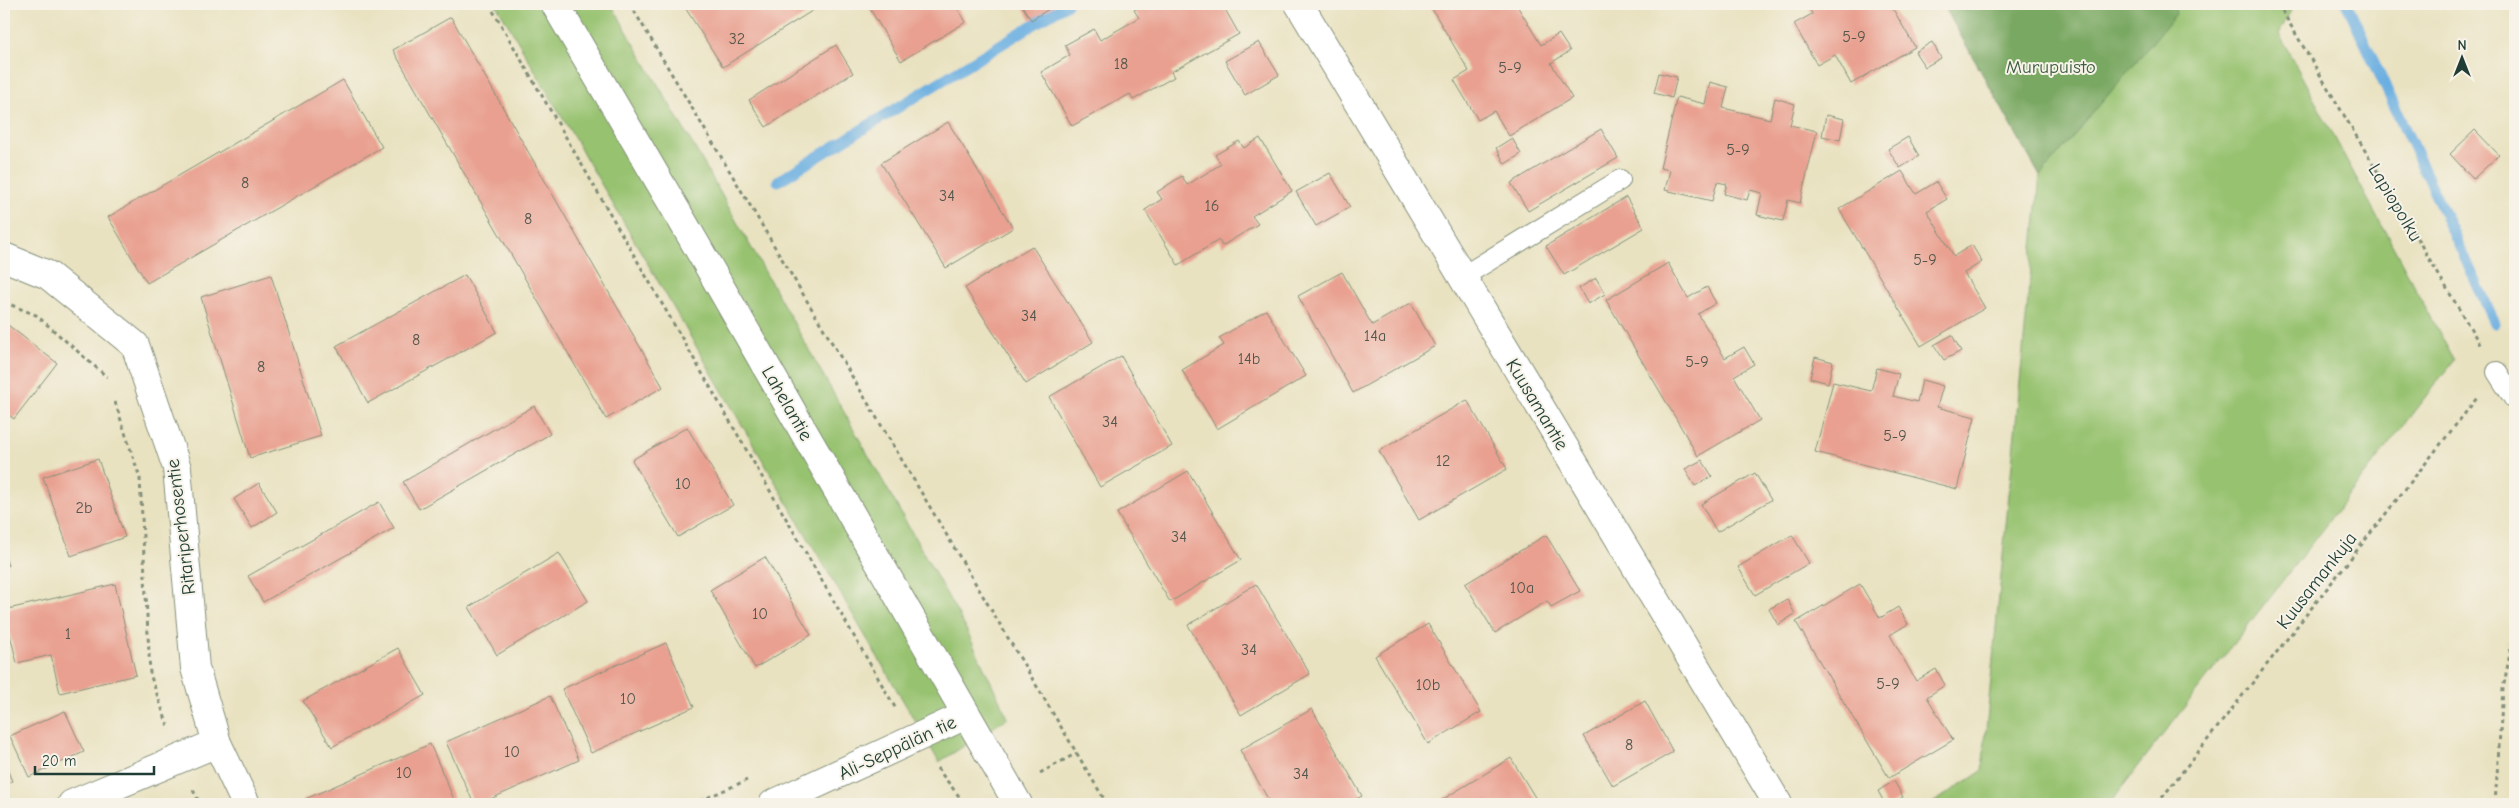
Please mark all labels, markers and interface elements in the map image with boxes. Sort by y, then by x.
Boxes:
house number: 5-9 [1842,28,1866,46]
house number: 32 [729,30,745,48]
north arrow [2436,32,2486,82]
text: N [2457,37,2467,54]
house number: 18 [1114,55,1128,73]
park label: Murupuisto [2006,56,2096,78]
house number: 5-9 [1498,59,1522,77]
house number: 5-9 [1726,141,1750,159]
street label: Lapiopolku [2363,160,2427,245]
house number: 8 [241,174,249,192]
house number: 34 [939,187,955,205]
house number: 16 [1204,197,1220,215]
house number: 8 [524,210,532,228]
house number: 5-9 [1913,251,1937,269]
house number: 34 [1021,307,1037,325]
house number: 14a [1364,327,1386,345]
house number: 8 [412,331,420,349]
house number: 14b [1238,350,1260,368]
house number: 5-9 [1685,353,1709,371]
street label: Kuusamantie [1501,355,1573,454]
house number: 8 [257,358,265,376]
street label: Lahelantie [757,362,817,445]
house number: 34 [1102,413,1118,431]
house number: 5-9 [1883,427,1907,445]
house number: 12 [1436,452,1450,470]
street label: Ritariperhosentie [162,458,200,596]
house number: 10 [675,475,691,493]
house number: 2b [76,499,92,517]
house number: 34 [1171,528,1187,546]
street label: Kuusamankuja [2272,528,2361,633]
house number: 10a [1510,579,1534,597]
house number: 10 [752,605,768,623]
house number: 1 [65,625,71,643]
house number: 34 [1241,641,1257,659]
house number: 5-9 [1876,675,1900,693]
house number: 10b [1416,676,1440,694]
house number: 10 [620,690,636,708]
street label: Ali-Seppälän tie [835,711,960,785]
house number: 8 [1625,736,1633,754]
scale bar [35,743,154,775]
house number: 10 [504,743,520,761]
text: 20 m [42,752,76,770]
house number: 10 [396,764,412,782]
house number: 34 [1293,765,1309,783]

